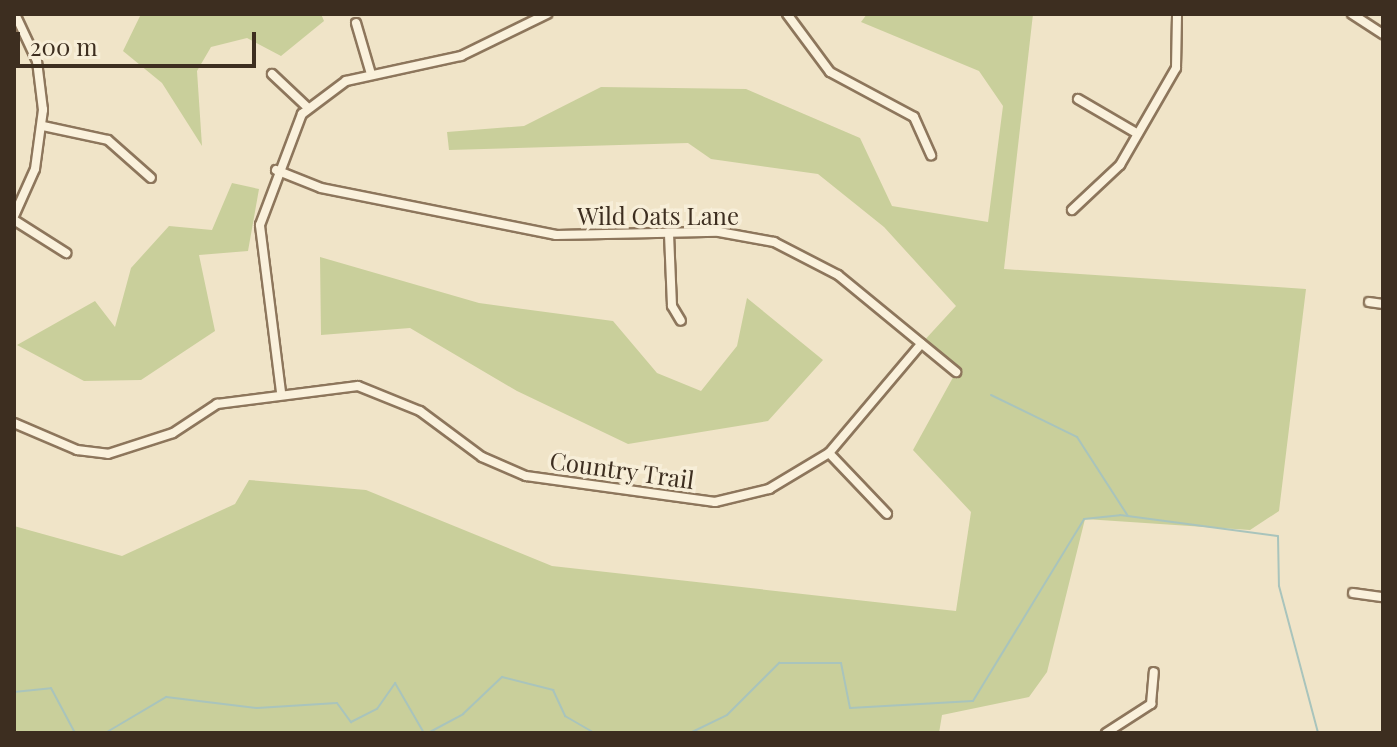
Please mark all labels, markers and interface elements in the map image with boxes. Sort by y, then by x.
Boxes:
scale bar [20,16,260,66]
text: 200 m [30,30,98,62]
street label: Wild Oats Lane [577,202,739,230]
street label: Country Trail [547,446,697,494]

